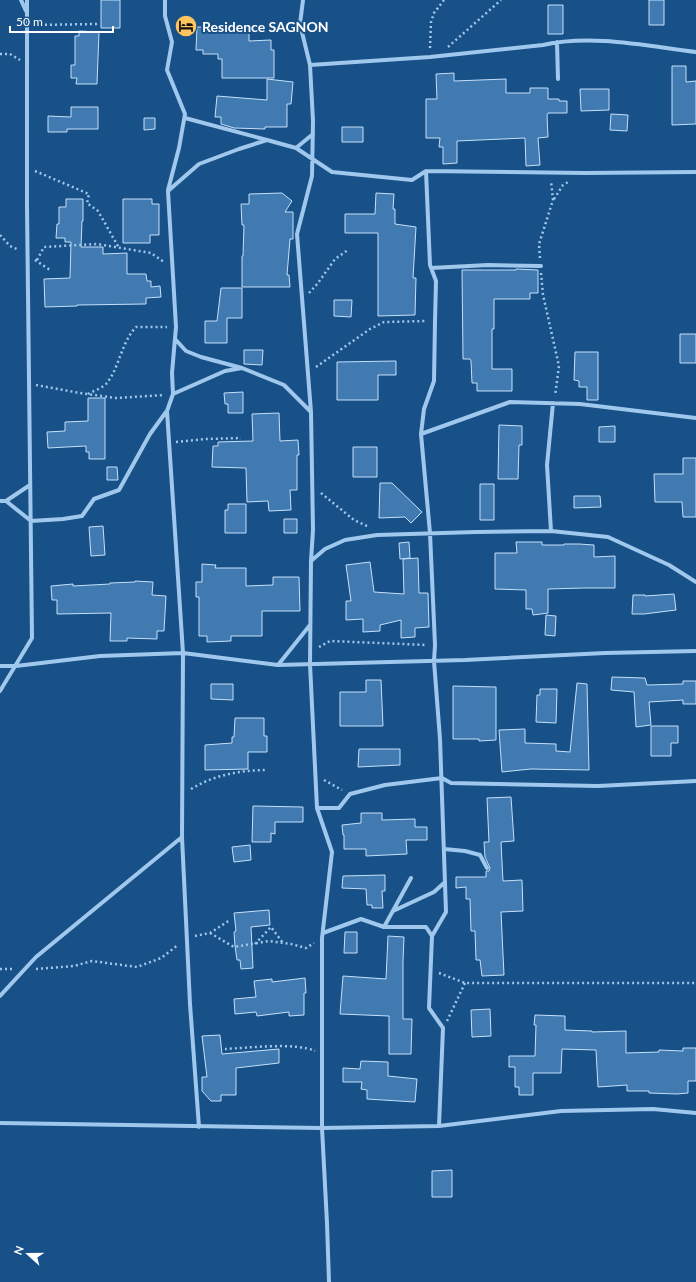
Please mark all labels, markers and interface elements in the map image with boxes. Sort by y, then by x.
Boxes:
scale bar [10,8,113,34]
hotel icon: Residence SAGNON [173,13,199,39]
text: 50 m [16,14,43,29]
place label: Residence SAGNON [202,18,328,35]
north arrow [8,1234,48,1274]
text: N [11,1244,26,1257]

